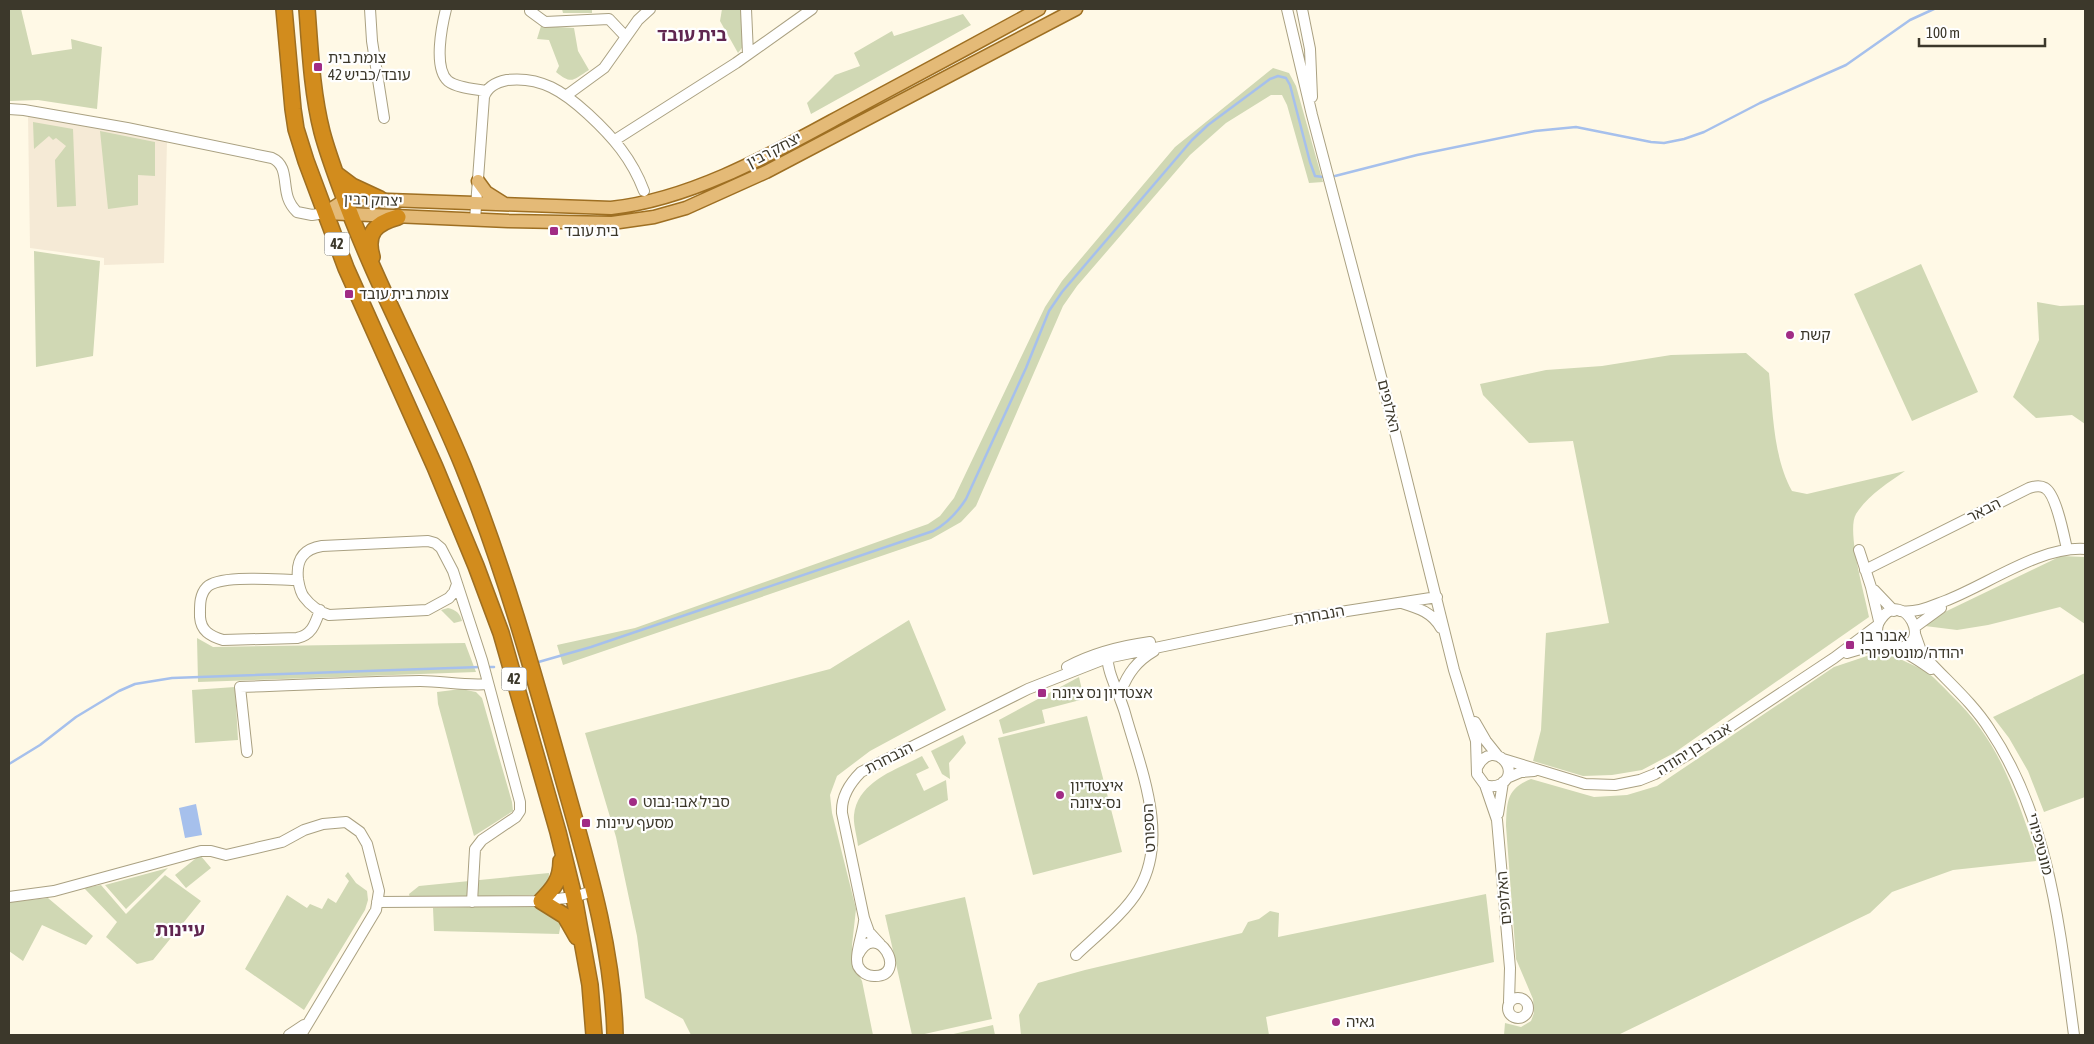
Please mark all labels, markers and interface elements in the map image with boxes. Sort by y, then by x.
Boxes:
scale bar [1919,15,2045,47]
district label: בית עובד [657,24,727,45]
text: 100 m [1926,24,1960,41]
place label: צומת בית עובד/כביש 42 [328,49,411,83]
marker: צומת בית עובד/כביש 42 [312,61,324,73]
street label: יצחק רבין [743,129,804,171]
street label: יצחק רבין [343,190,403,209]
place label: בית עובד [564,222,619,239]
marker: בית עובד [548,225,560,237]
road number: 42 [324,232,350,255]
place label: צומת בית עובד [359,285,449,302]
marker: צומת בית עובד [343,288,355,300]
place label: קשת [1800,326,1831,343]
marker: קשת [1784,329,1796,341]
street label: האלופים [1375,378,1404,434]
street label: הבאר [1964,494,2003,525]
street label: הנבחרת [1292,602,1346,627]
place label: אבנר בן יהודה/מונטיפיורי [1860,627,1964,661]
marker: אבנר בן יהודה/מונטיפיורי [1844,639,1856,651]
road number: 42 [502,668,526,691]
place label: אצטדיון נס ציונה [1052,684,1153,701]
marker: אצטדיון נס ציונה [1036,687,1048,699]
street label: אבנר בן יהודה [1653,719,1734,778]
street label: הנבחרת [862,738,916,777]
place label: איצטדיון נס-ציונה [1070,777,1123,811]
marker: איצטדיון נס-ציונה [1054,789,1066,801]
place label: סביל אבו-נבוט [643,793,730,810]
marker: סביל אבו-נבוט [627,796,639,808]
street label: הספורט [1139,803,1158,853]
street label: מונטיפיורי [2024,811,2057,877]
place label: מסעף עיינות [596,814,674,831]
marker: מסעף עיינות [580,817,592,829]
street label: האלופים [1493,870,1514,926]
district label: עיינות [155,919,205,940]
place label: גאיה [1346,1013,1375,1030]
marker: גאיה [1330,1016,1342,1028]

